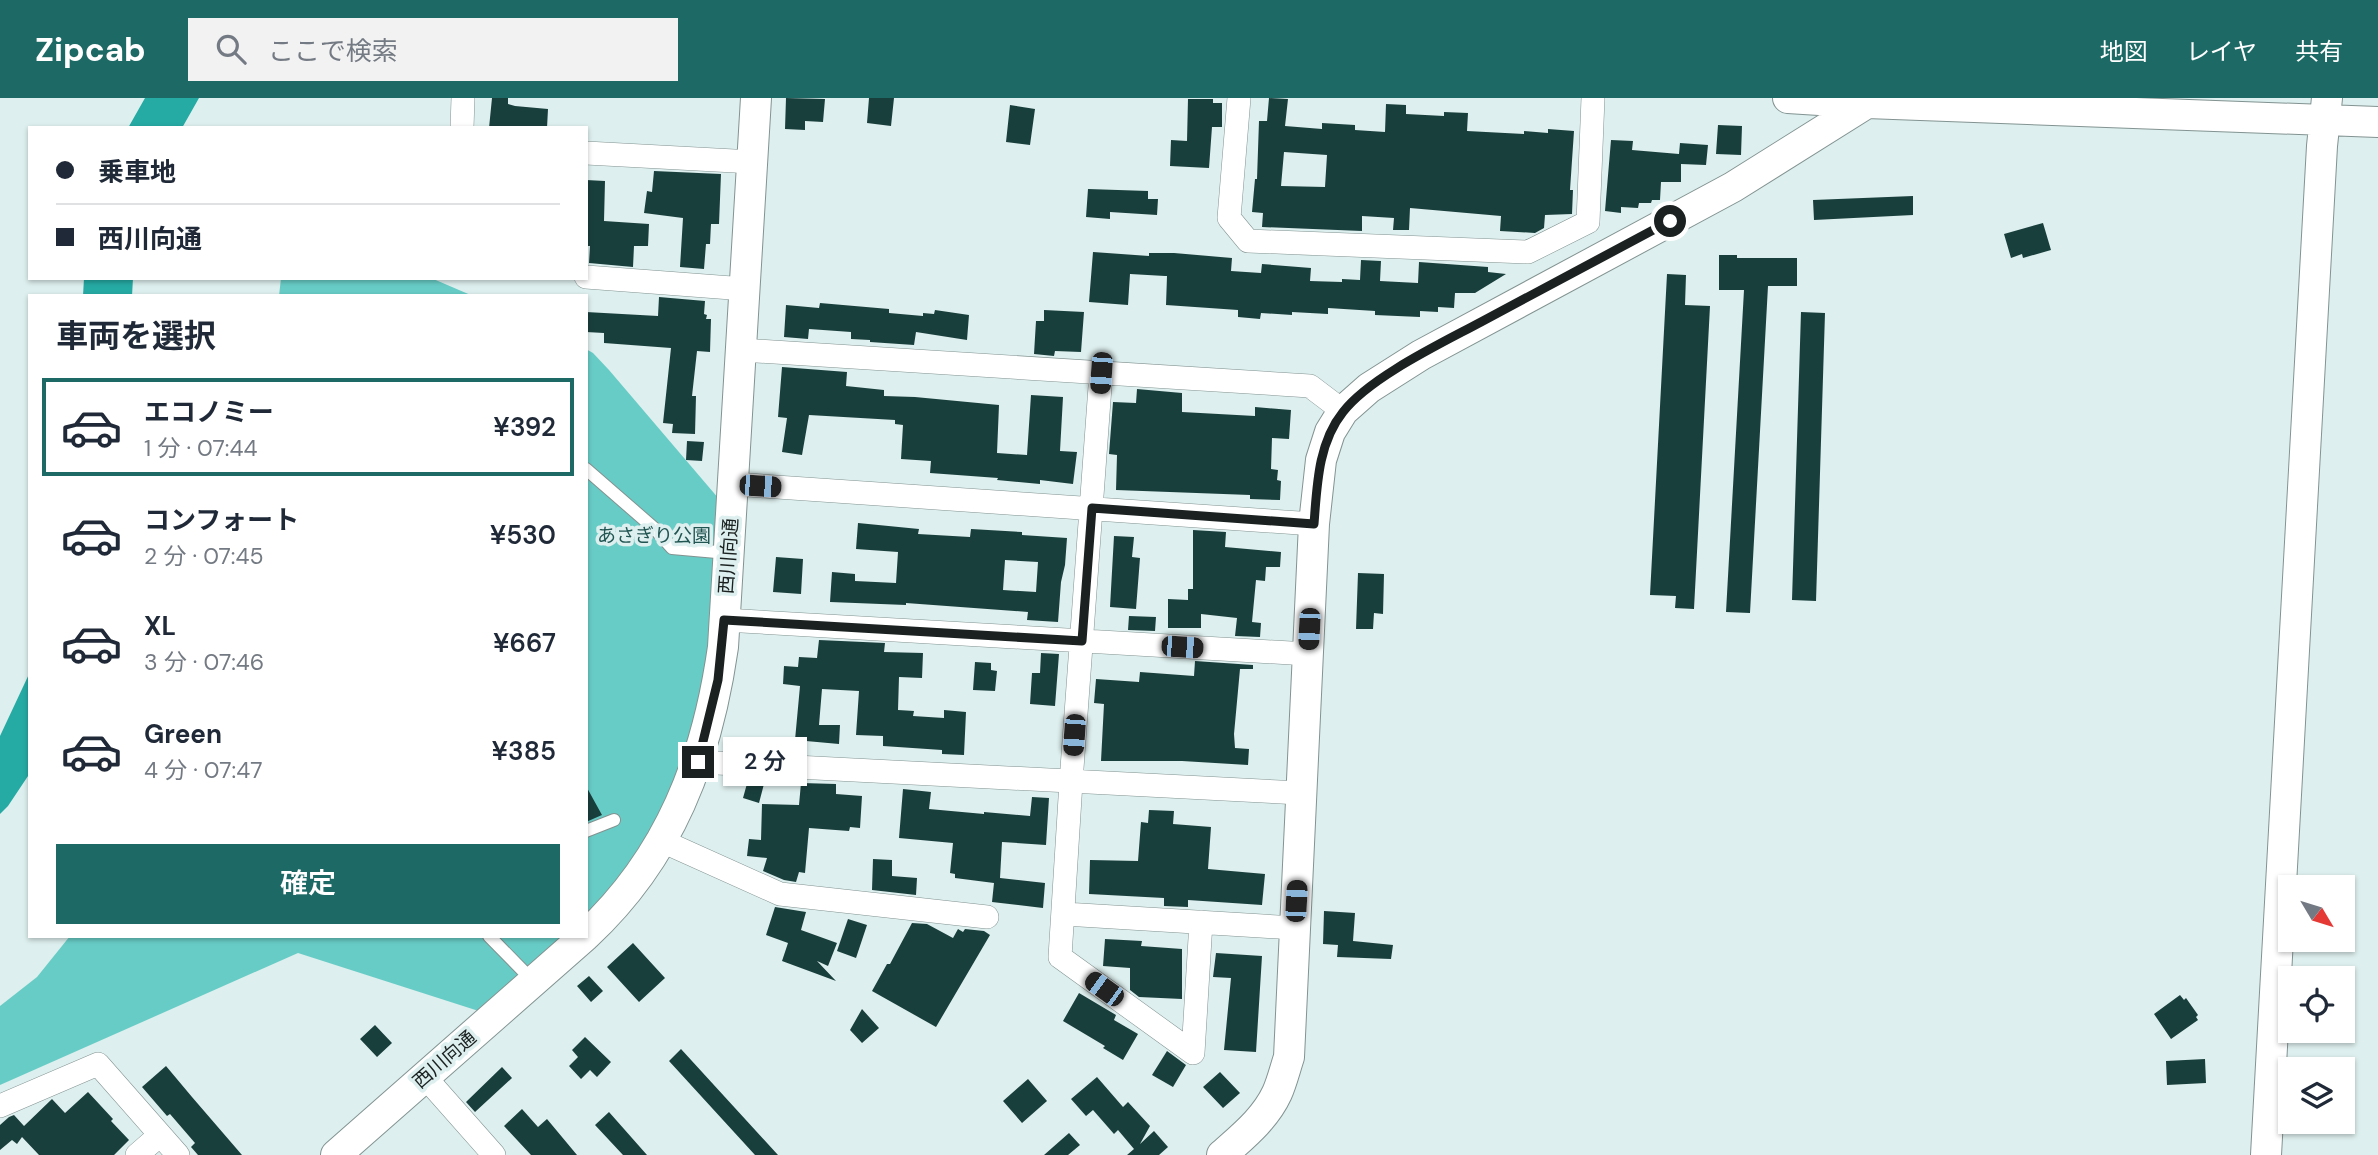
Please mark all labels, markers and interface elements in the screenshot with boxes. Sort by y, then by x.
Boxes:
search box [188,18,678,81]
text: Zipcab [35,28,146,71]
icon: search [212,30,250,68]
text: ここで検索 [268,34,398,68]
text: 地図 [2100,36,2148,67]
text: レイヤ [2186,36,2257,67]
text: 共有 [2295,36,2343,67]
text: 乗車地 [98,155,176,189]
route start [1654,205,1686,237]
text: 西川向通 [98,222,202,256]
text: 車両を選択 [56,315,216,357]
car [1090,351,1113,395]
text: エコノミー [144,395,274,429]
icon: car [60,396,123,459]
text: ¥392 [493,410,556,444]
text: 1 分 · 07:44 [144,433,257,463]
car [739,474,782,498]
text: コンフォート [144,503,299,537]
icon: car [60,504,123,567]
street label: 西川向通 [713,517,744,595]
text: ¥530 [490,518,556,552]
park label: あさぎり公園 [597,523,711,548]
text: 2 分 · 07:45 [144,541,264,571]
car [1298,607,1321,651]
text: XL [144,609,176,643]
icon: car [60,612,123,675]
text: ¥667 [493,626,556,660]
car [1161,635,1204,659]
text: 3 分 · 07:46 [144,647,264,677]
car [1063,713,1086,757]
text: Green [144,717,222,751]
icon: car [60,720,123,783]
text: ¥385 [492,734,556,768]
callout: 2 分 [722,738,806,786]
route end [682,746,714,778]
text: 2 分 [744,746,786,776]
text: 4 分 · 07:47 [144,755,262,785]
button: 確定 [56,844,560,924]
north arrow [2278,875,2356,952]
map controls [2278,875,2355,1134]
car [1285,879,1308,923]
button: locate [2278,966,2355,1043]
car [1081,968,1128,1010]
street label: 西川向通 [407,1025,481,1094]
button: layers [2278,1057,2355,1134]

